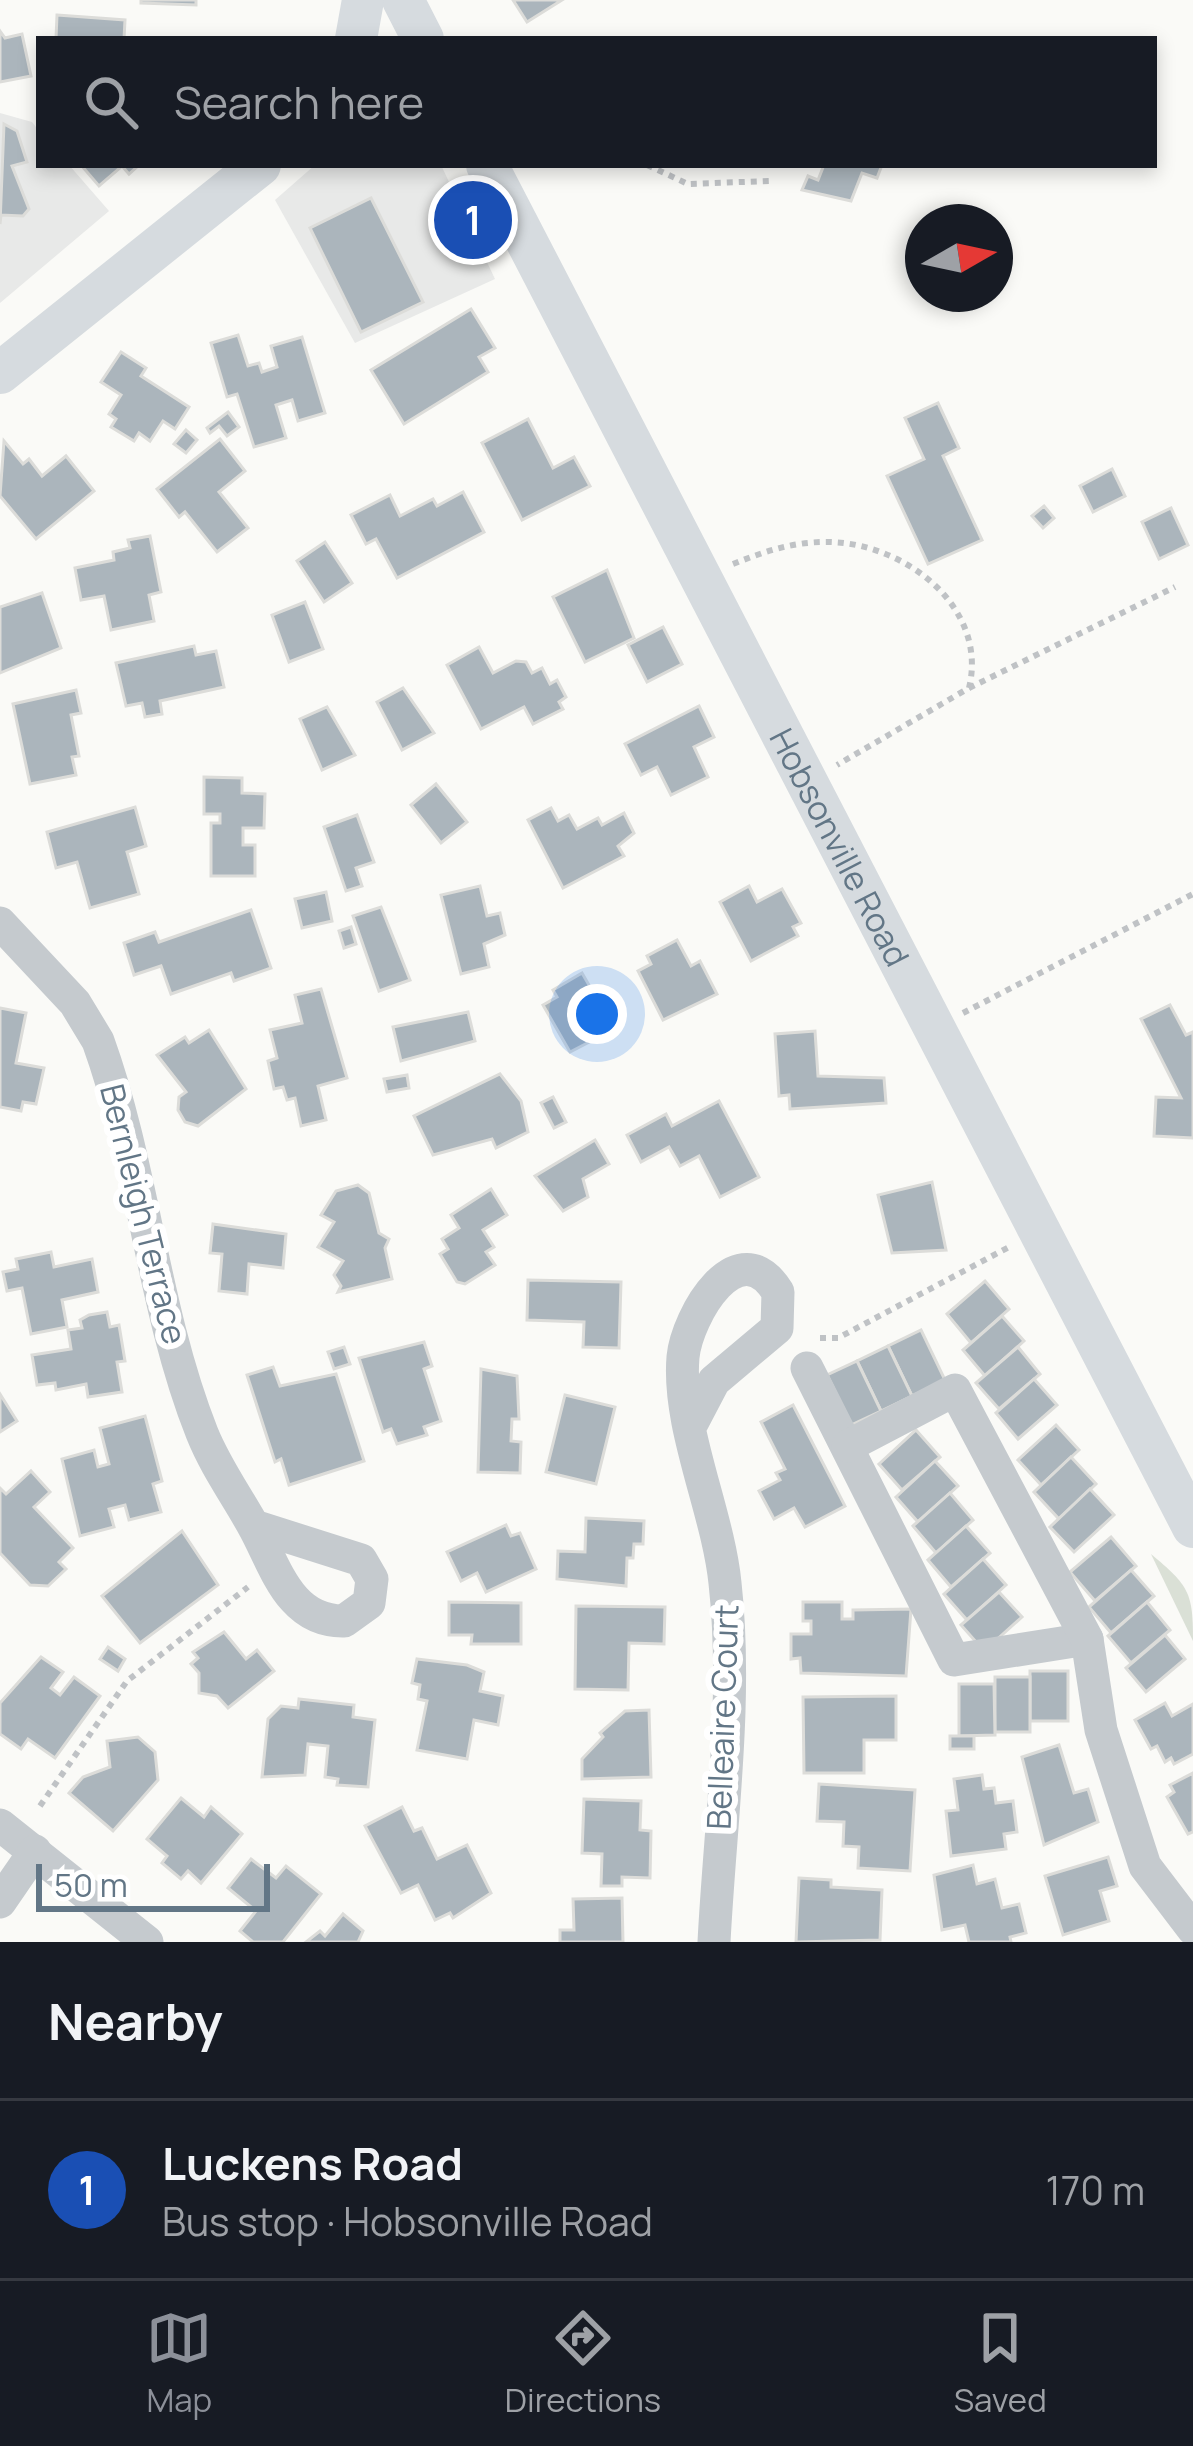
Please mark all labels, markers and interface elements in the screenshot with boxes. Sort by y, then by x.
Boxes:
search box [36,36,1157,168]
icon: search [78,69,144,135]
text: Search here [174,71,424,133]
pin: 1 [434,175,512,265]
north arrow [905,204,1013,312]
street label: Hobsonville Road [760,720,921,974]
your location [567,984,627,1044]
street label: Bernleigh Terrace [90,1079,198,1349]
street label: Belleaire Court [696,1604,748,1830]
scale bar [36,1858,270,1911]
text: 50 m [54,1862,128,1907]
text: Nearby [48,1986,223,2055]
text: Luckens Road [162,2132,463,2194]
text: 1 [78,2163,96,2217]
text: 170 m [1046,2163,1145,2217]
text: Bus stop · Hobsonville Road [162,2194,653,2248]
tab: Map [146,2305,212,2422]
tab: Directions [505,2305,661,2422]
tab: Saved [954,2305,1047,2422]

